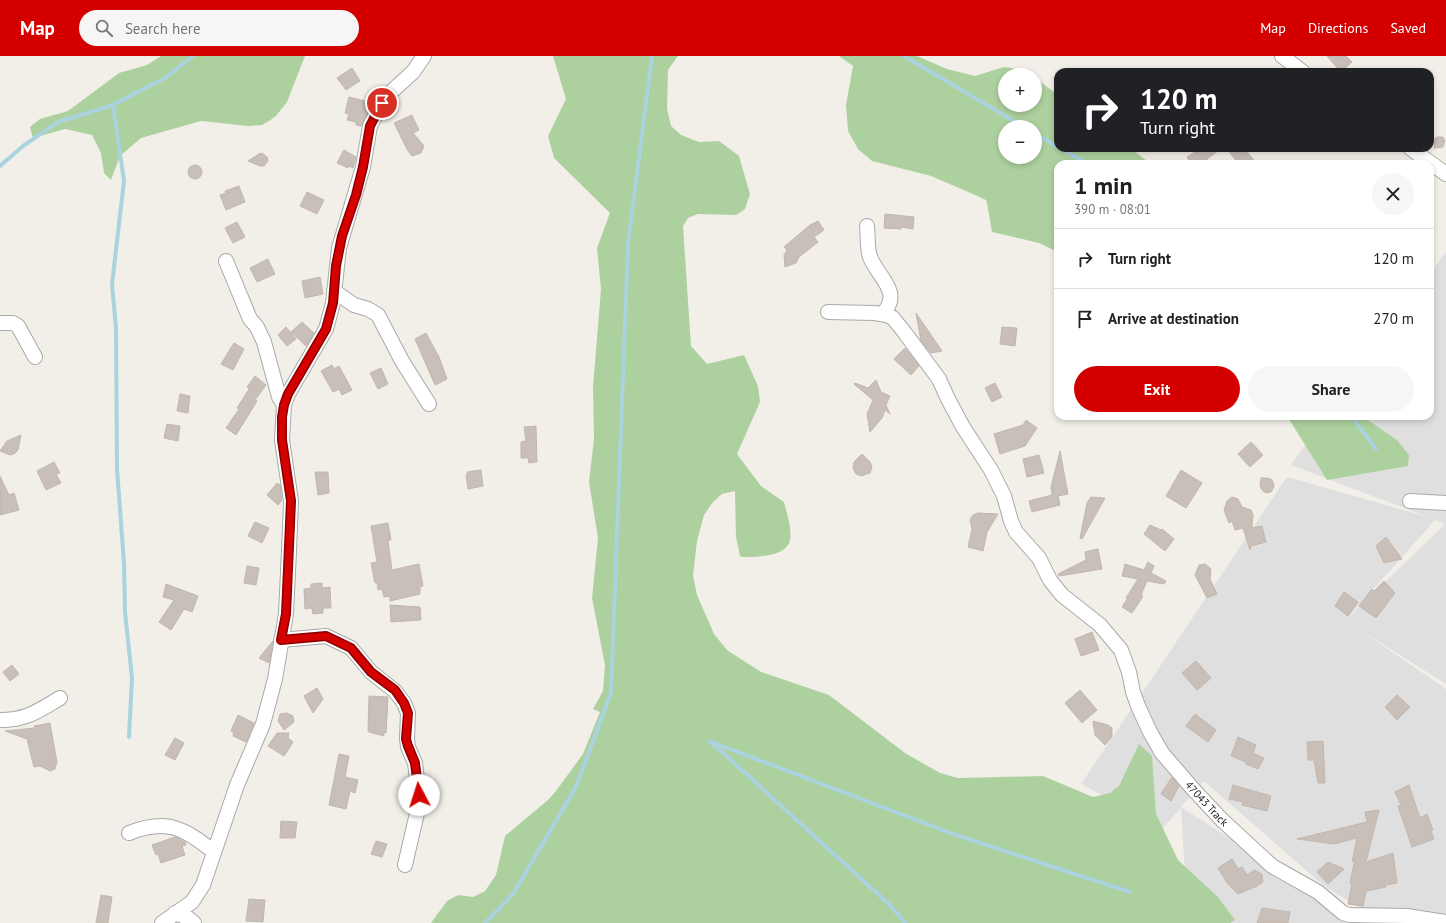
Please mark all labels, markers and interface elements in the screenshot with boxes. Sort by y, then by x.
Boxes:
search box [79,10,359,46]
text: Map [20,16,55,40]
icon: search [93,17,115,39]
text: Search here [125,19,201,38]
text: Map [1260,19,1286,37]
text: Directions [1308,19,1368,37]
text: Saved [1390,19,1426,37]
map controls [998,68,1042,164]
button: + [998,68,1042,112]
text: 120 m [1140,80,1217,117]
icon: right [1074,84,1126,136]
pin [365,86,399,120]
icon: arrive [371,92,393,114]
text: Turn right [1140,116,1215,139]
button: − [998,120,1042,164]
text: 1 min [1074,170,1133,201]
button: close [1372,173,1414,215]
text: 390 m · 08:01 [1074,201,1151,218]
icon: right [1074,248,1096,270]
text: Turn right [1108,249,1171,268]
text: 120 m [1373,249,1414,268]
icon: arrive [1074,308,1096,330]
text: Arrive at destination [1108,309,1239,328]
text: 270 m [1373,309,1414,328]
button: Exit [1074,366,1240,412]
button: Share [1248,366,1414,412]
position arrow [398,774,440,816]
street label: 47043 Track [1182,778,1232,830]

